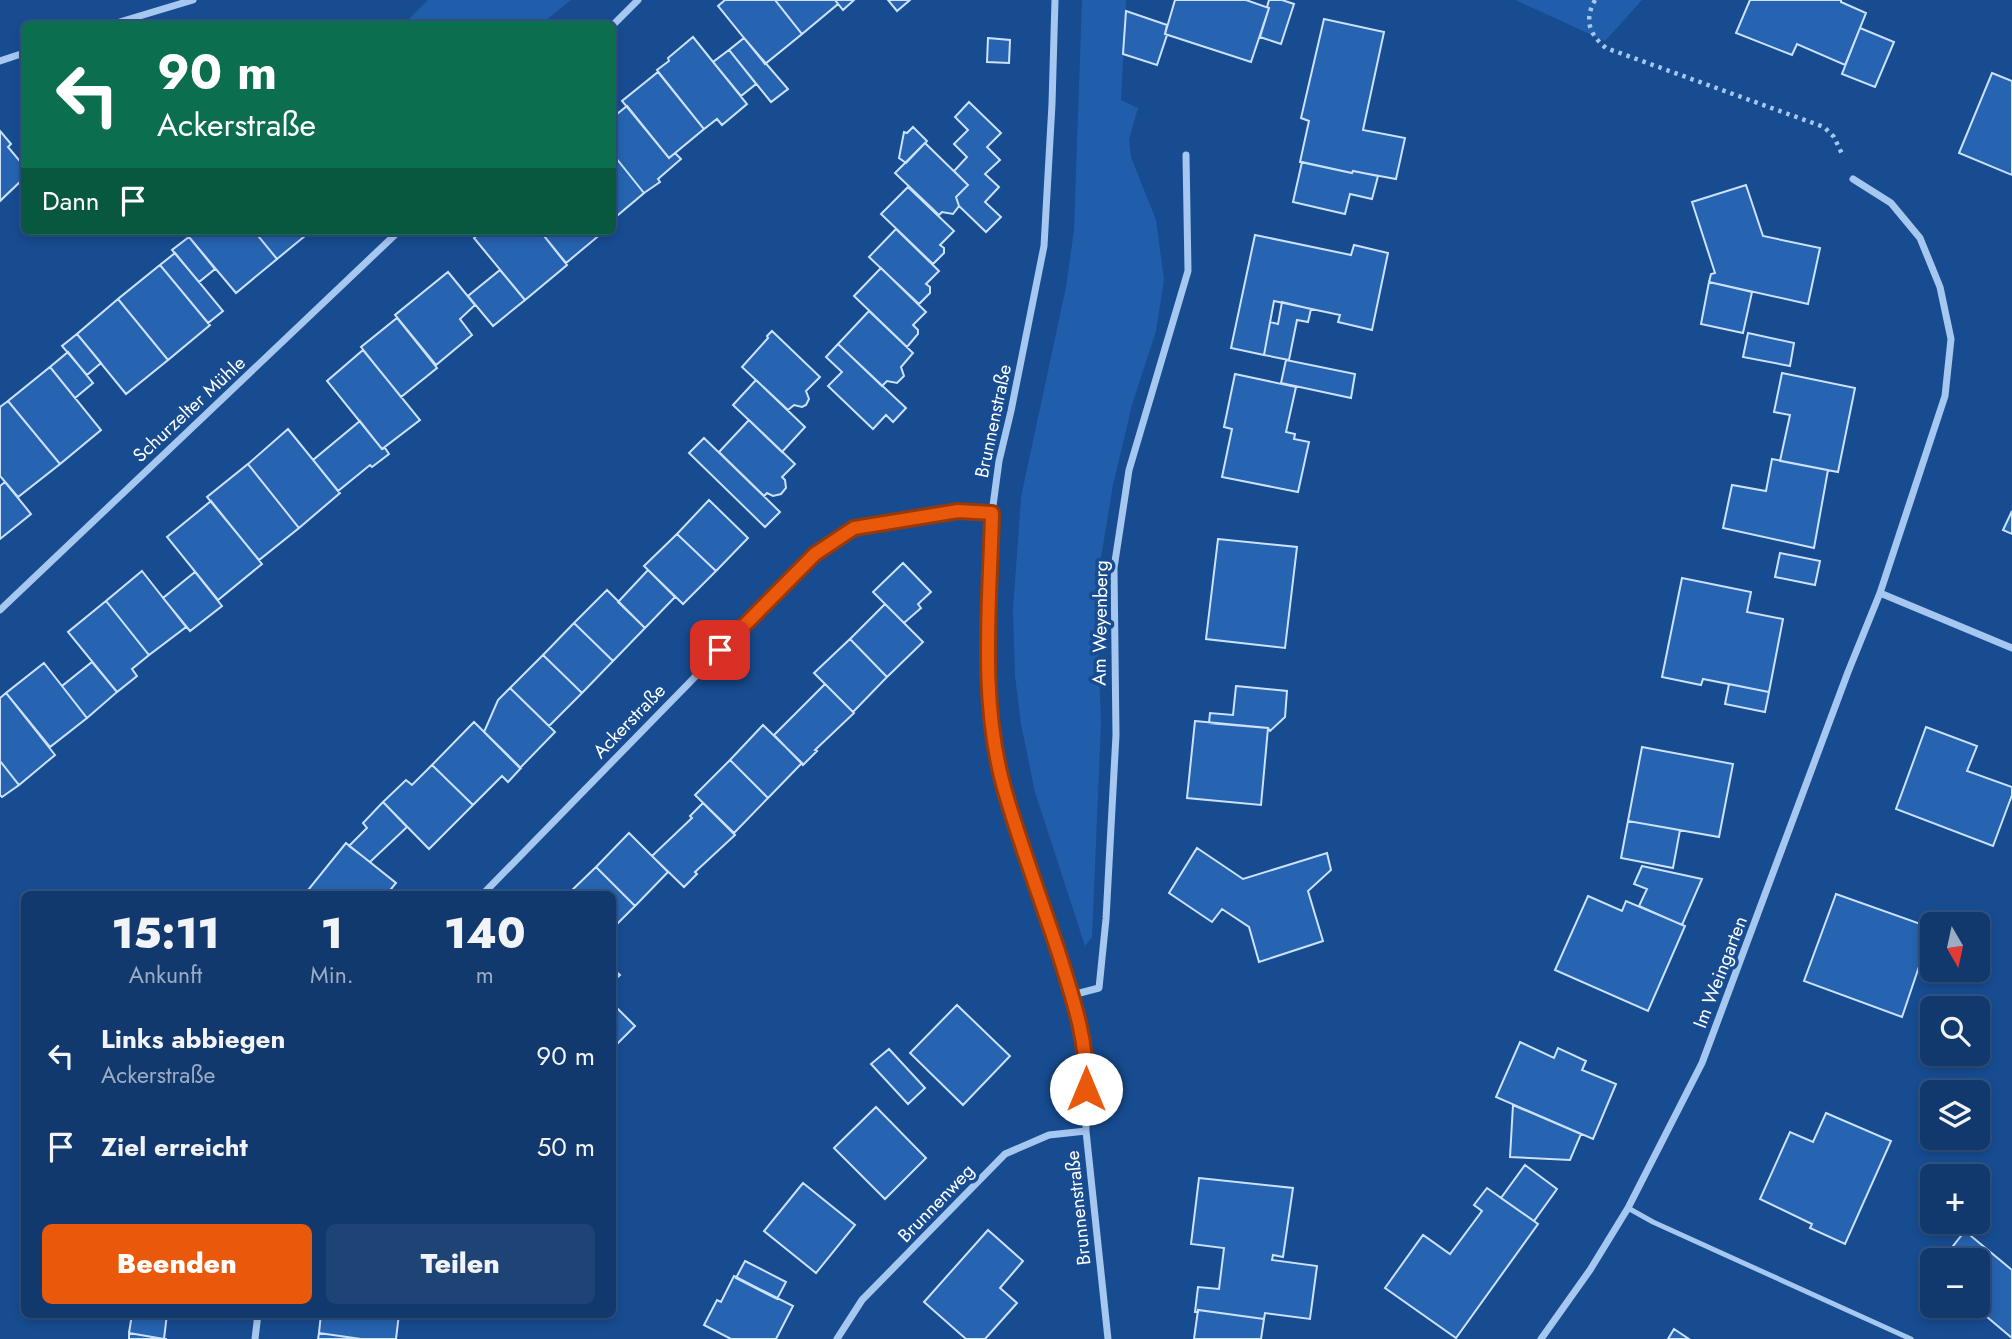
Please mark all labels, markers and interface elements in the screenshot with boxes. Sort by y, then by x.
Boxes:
text: 90 m [157,37,277,107]
icon: left [42,49,133,140]
text: Ackerstraße [157,102,316,148]
text: Dann [42,182,100,220]
icon: arrive [114,182,152,220]
street label: Schurzelter Mühle [127,349,251,468]
street label: Brunnenstraße [968,362,1018,480]
street label: Am Weyenberg [1085,560,1115,686]
pin [690,620,750,680]
icon: arrive [701,631,739,669]
street label: Ackerstraße [586,678,672,764]
text: 15:11 [111,903,220,964]
text: 1 [321,903,343,964]
text: 140 [444,903,526,964]
street label: Im Weingarten [1686,912,1754,1032]
north arrow [1920,912,1990,982]
map controls [1920,912,1990,1318]
text: Ankunft [129,958,202,992]
text: Min. [310,958,354,992]
text: m [476,958,494,992]
button: search [1920,996,1990,1066]
text: Links abbiegen [101,1020,285,1058]
icon: left [42,1037,80,1075]
text: 90 m [536,1037,595,1075]
position arrow [1049,1052,1123,1126]
text: Ackerstraße [101,1058,215,1092]
button: layers [1920,1080,1990,1150]
icon: arrive [42,1128,80,1166]
text: Ziel erreicht [101,1128,248,1166]
text: 50 m [537,1128,595,1166]
street label: Brunnenstraße [1059,1149,1097,1267]
street label: Brunnenweg [892,1158,980,1248]
button: + [1920,1164,1990,1234]
button: Beenden [42,1224,312,1304]
button: Teilen [326,1224,595,1304]
button: − [1920,1248,1990,1318]

